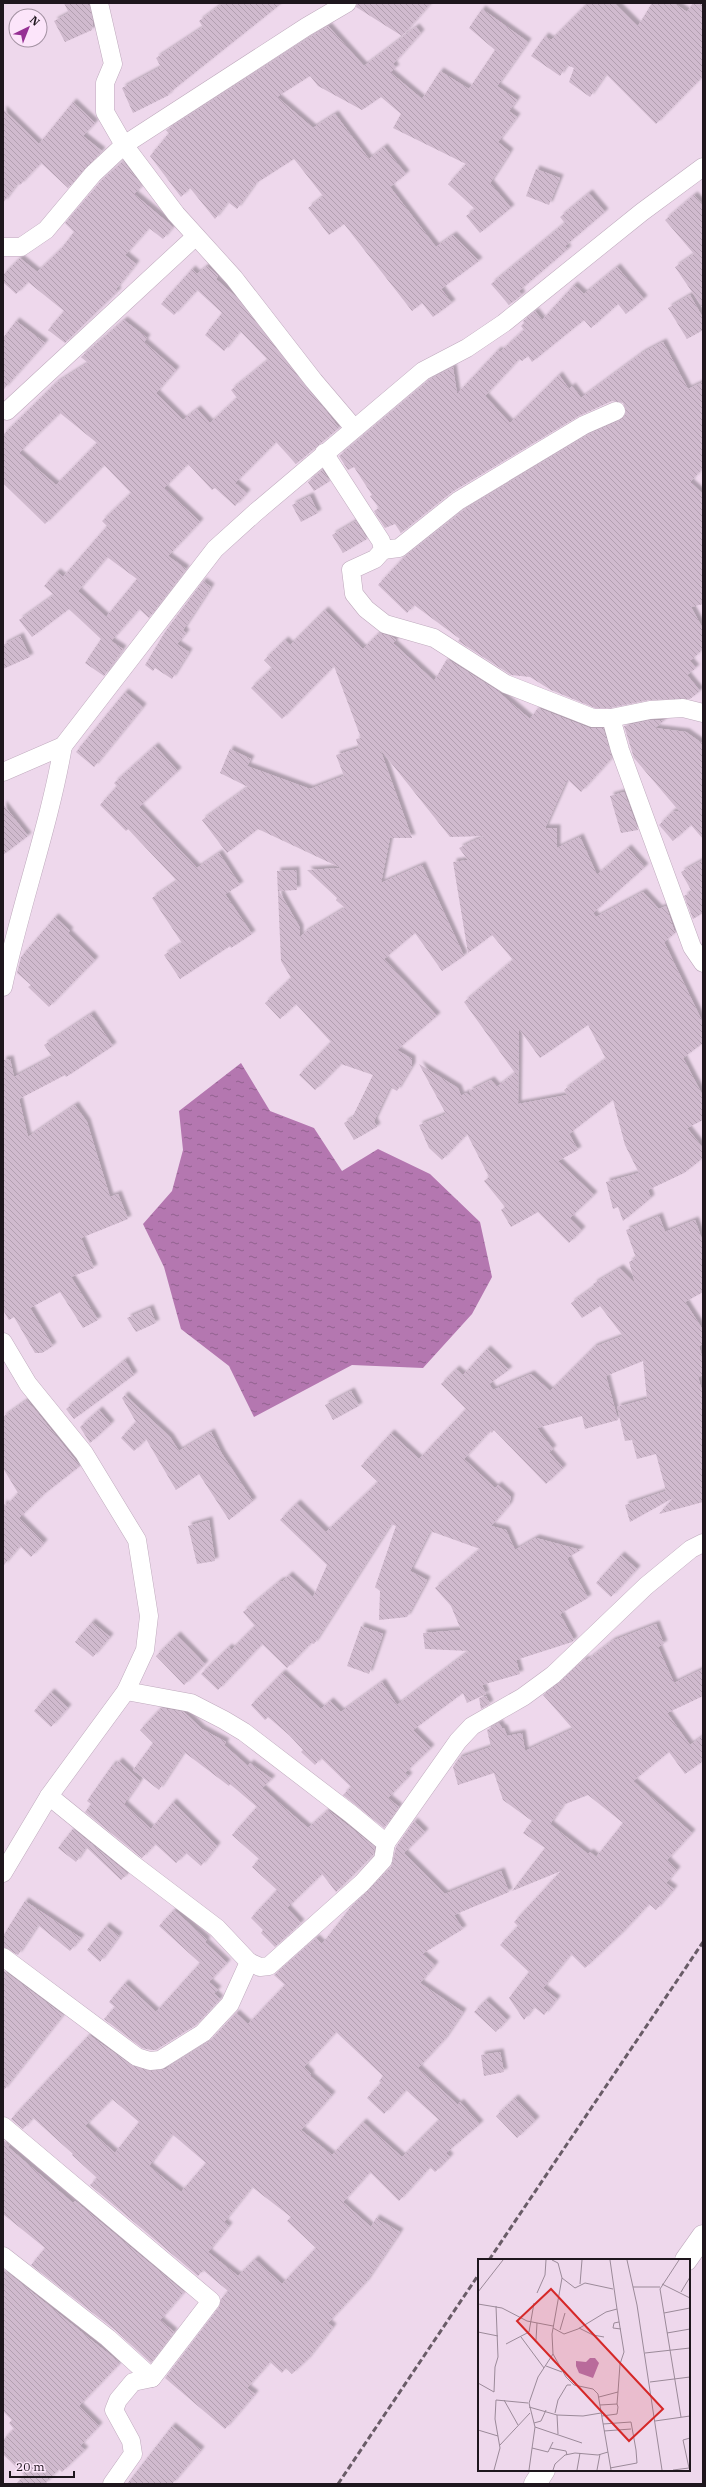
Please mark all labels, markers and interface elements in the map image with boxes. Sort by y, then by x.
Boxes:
north arrow [8,8,48,48]
text: N [27,13,43,29]
inset map [478,2259,690,2471]
scale bar [10,2453,74,2479]
text: 20 m [16,2459,45,2474]

